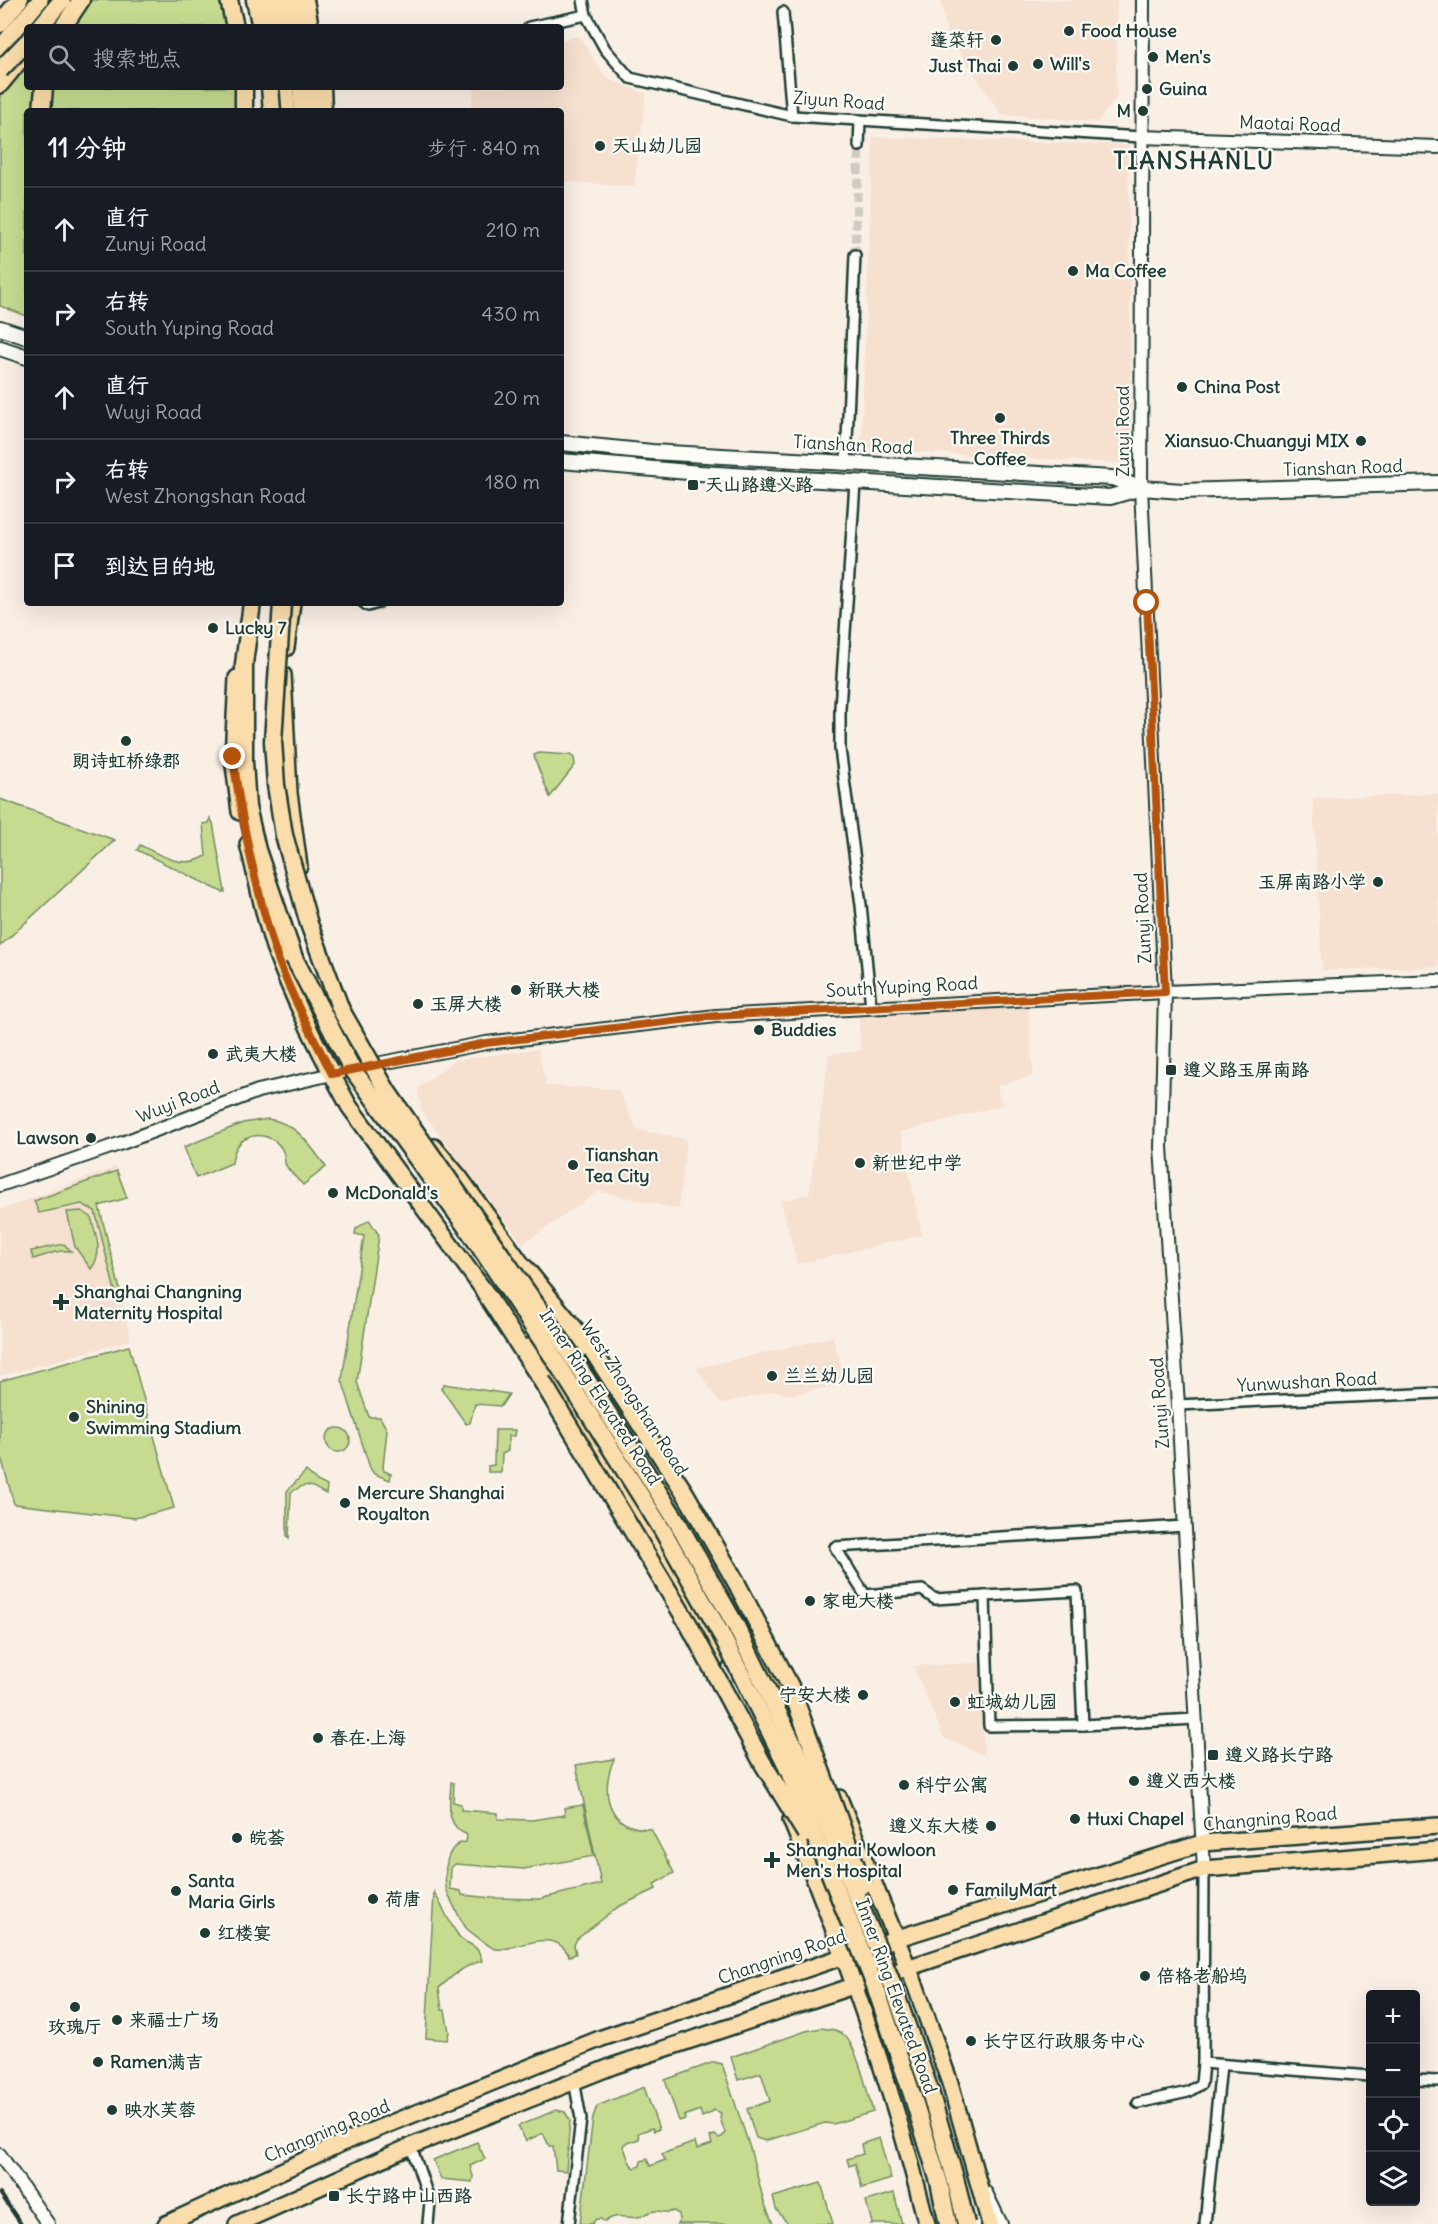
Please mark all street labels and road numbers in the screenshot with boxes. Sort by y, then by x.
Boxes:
street label: Ziyun Road [792,86,886,115]
street label: Maotai Road [1239,110,1342,137]
street label: Zunyi Road [1111,385,1134,477]
street label: Tianshan Road [793,430,914,459]
street label: Tianshan Road [1283,454,1404,481]
street label: Zunyi Road [1129,871,1156,964]
street label: South Yuping Road [825,971,979,1002]
street label: Wuyi Road [133,1075,223,1128]
street label: Inner Ring Elevated Road [535,1304,666,1490]
street label: West Zhongshan Road [576,1316,694,1480]
street label: Zunyi Road [1145,1356,1174,1449]
street label: Yunwushan Road [1236,1366,1378,1397]
street label: Changning Road [1202,1801,1338,1836]
street label: Inner Ring Elevated Road [850,1895,943,2097]
street label: Changning Road [715,1924,850,1989]
street label: Changning Road [260,2094,394,2167]

